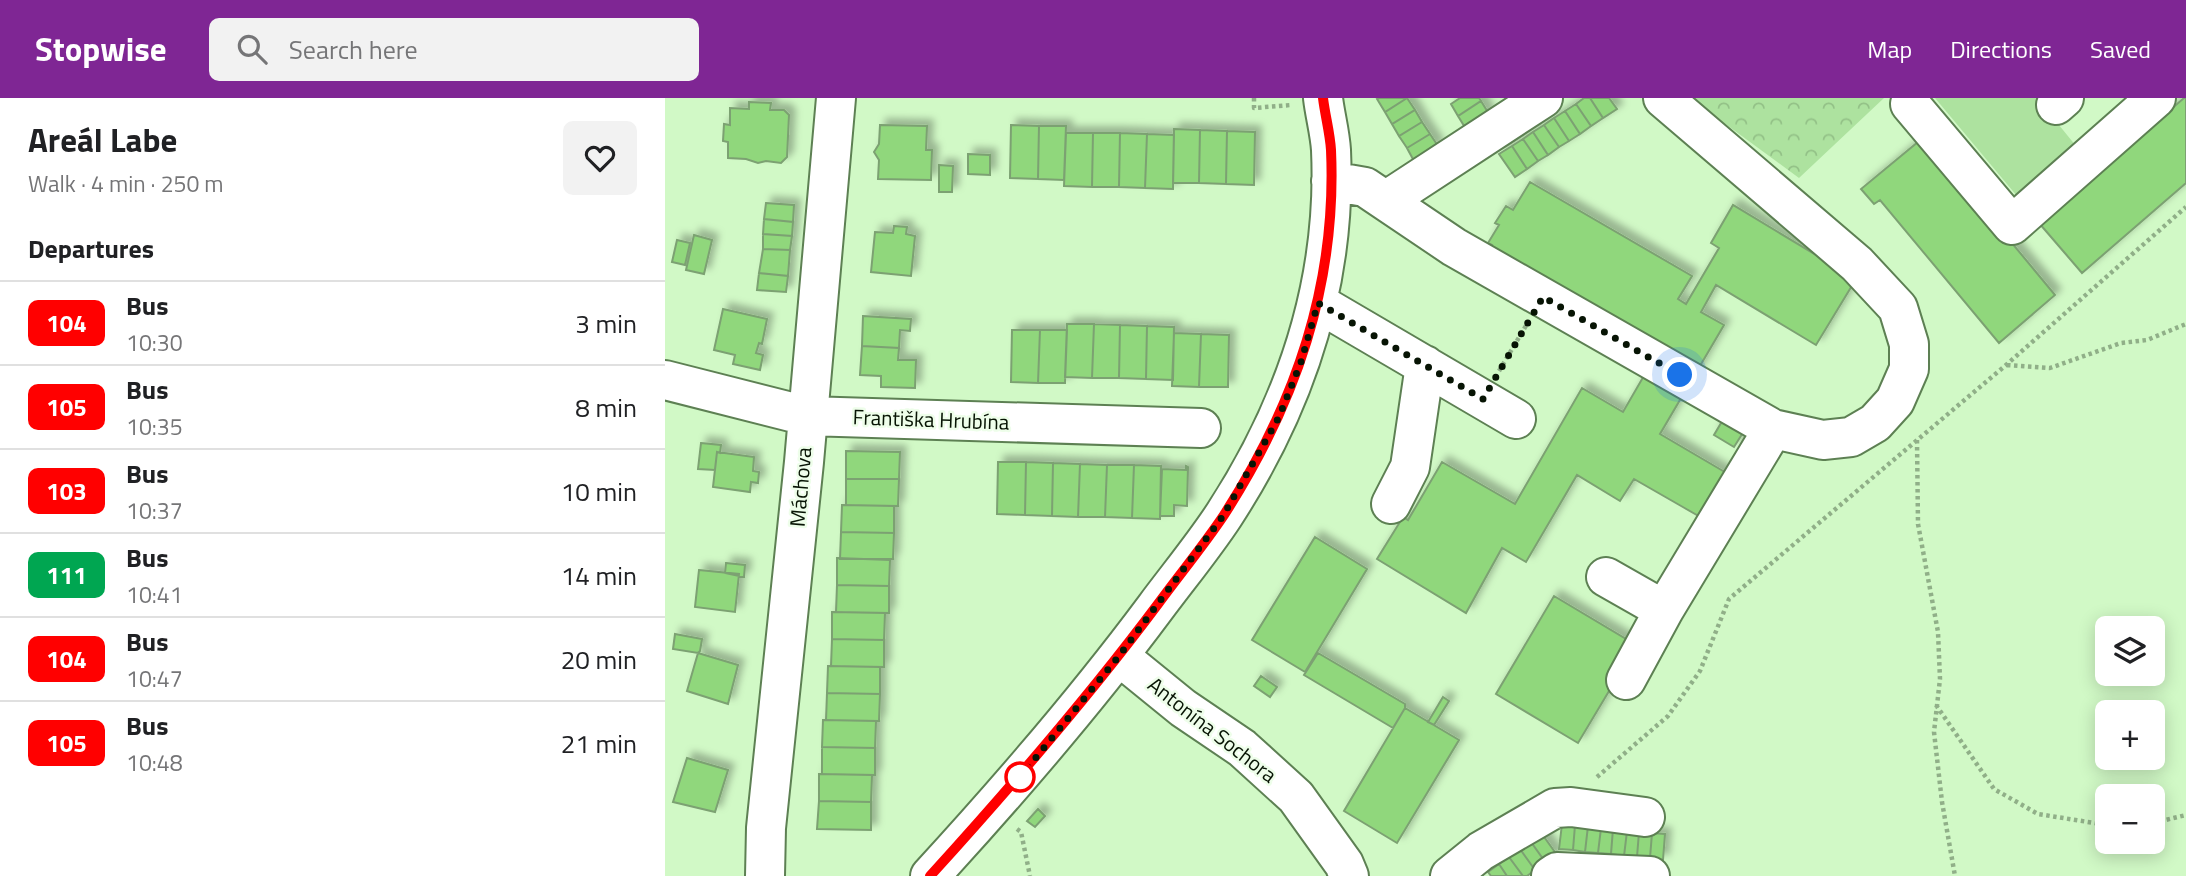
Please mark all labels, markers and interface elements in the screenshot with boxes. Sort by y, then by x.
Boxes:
search box [209,18,699,81]
text: Stopwise [35,24,167,74]
icon: search [233,30,271,68]
text: Search here [289,30,418,69]
text: Map [1867,31,1912,67]
text: Directions [1950,31,2052,67]
text: Saved [2090,31,2151,67]
text: Areál Labe [28,115,177,165]
button: heart [563,121,637,195]
text: Walk · 4 min · 250 m [28,166,224,201]
text: Departures [28,229,154,268]
text: Bus [126,286,168,325]
text: 3 min [575,304,637,343]
text: 104 [46,305,87,341]
text: 10:30 [126,325,183,360]
your location [1662,357,1697,392]
text: Bus [126,370,168,409]
text: 8 min [575,388,637,427]
text: 105 [46,389,87,425]
street label: Františka Hrubína [852,400,1010,438]
text: 10:35 [126,409,183,444]
street label: Máchova [781,445,819,528]
text: Bus [126,454,168,493]
text: 10 min [561,472,637,511]
text: 103 [46,473,87,509]
text: 10:37 [126,493,183,528]
text: Bus [126,538,168,577]
text: 14 min [561,556,637,595]
text: 111 [46,557,87,593]
text: 10:41 [126,577,183,612]
map controls [2095,616,2165,854]
button: layers [2095,616,2165,686]
text: Bus [126,622,168,661]
text: 20 min [561,640,637,679]
text: 104 [46,641,87,677]
text: 10:47 [126,661,183,696]
street label: Antonína Sochora [1141,669,1284,790]
button: + [2095,700,2165,770]
text: Bus [126,706,168,745]
text: 21 min [561,724,637,763]
text: 105 [46,725,87,761]
text: 10:48 [126,745,183,780]
unlabelled marker [1005,762,1035,792]
button: − [2095,784,2165,854]

